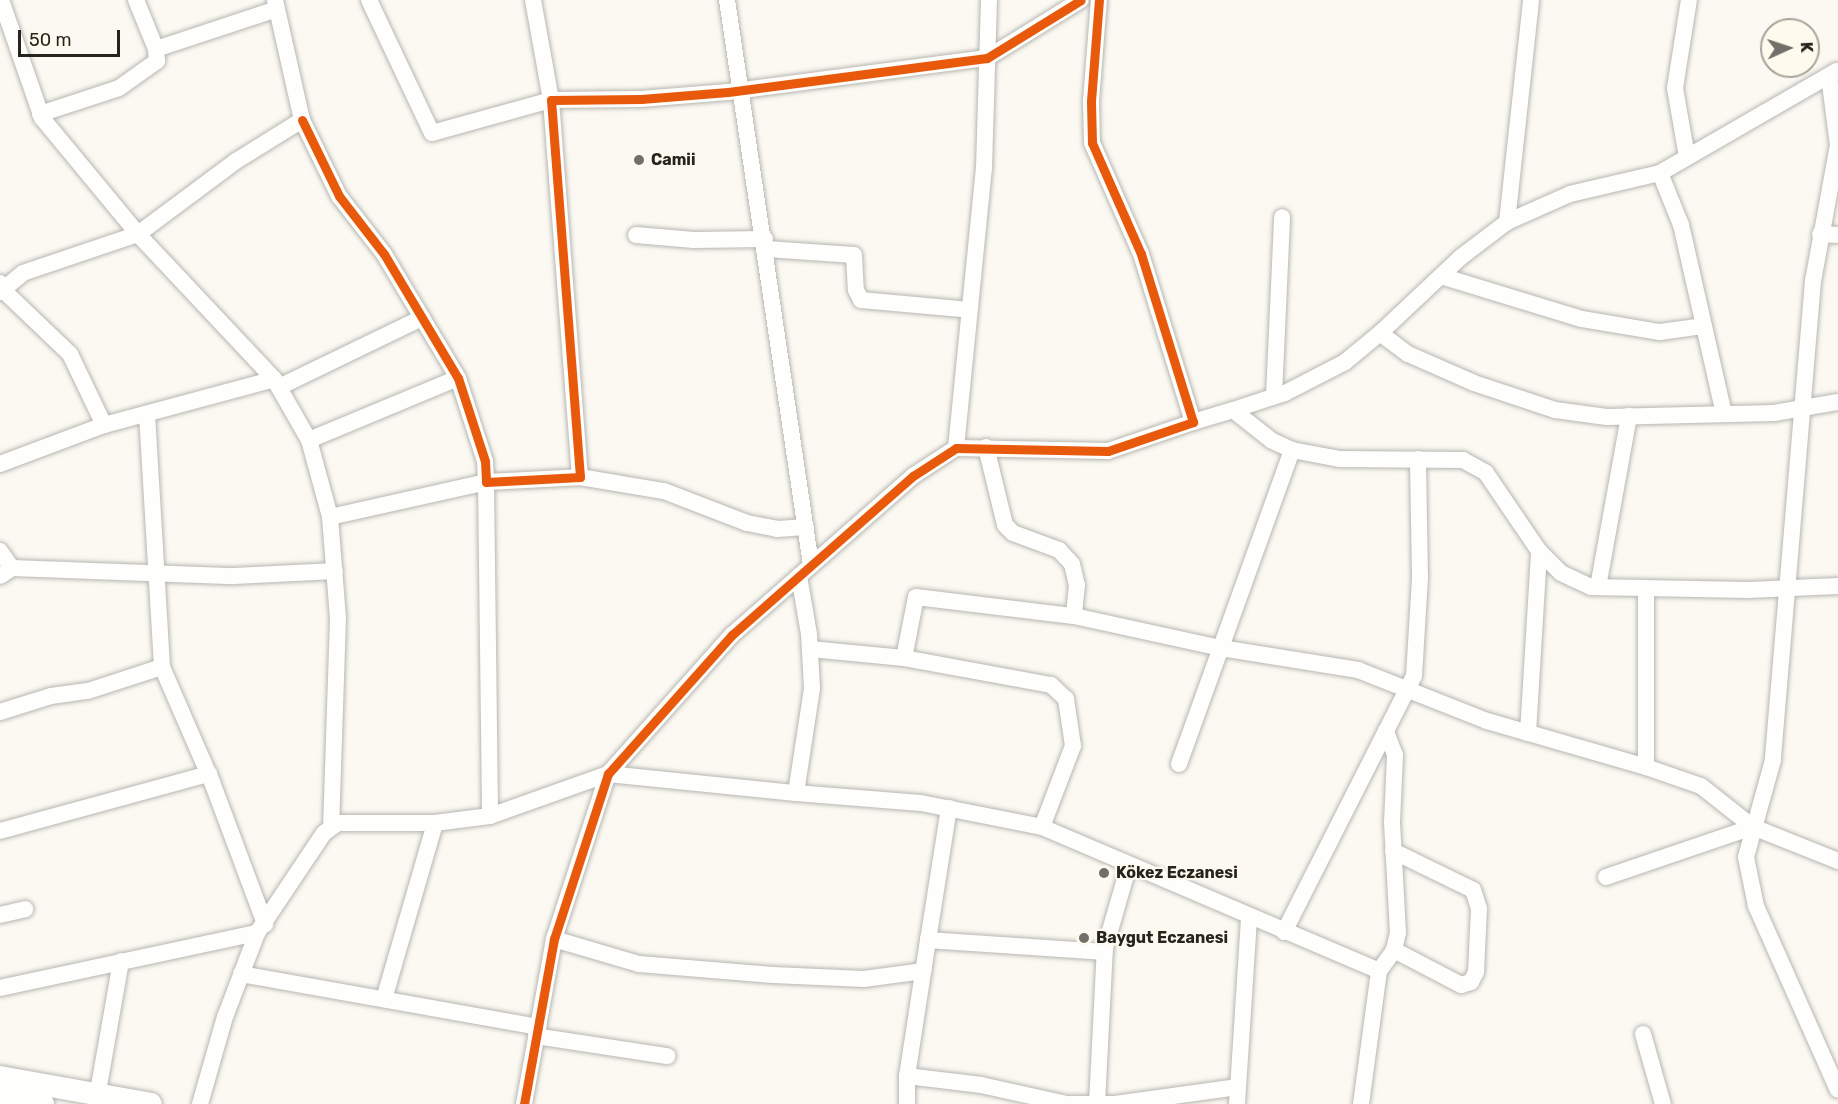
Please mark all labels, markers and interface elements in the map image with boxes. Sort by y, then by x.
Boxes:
scale bar [21,18,123,56]
north arrow [1760,18,1820,78]
text: 50 m [29,29,72,51]
text: K [1797,41,1816,53]
place label: Camii [651,150,695,170]
marker: Camii [632,153,646,167]
place label: Kökez Eczanesi [1116,863,1238,883]
marker: Kökez Eczanesi [1097,866,1111,880]
place label: Baygut Eczanesi [1096,928,1228,948]
marker: Baygut Eczanesi [1077,931,1091,945]

